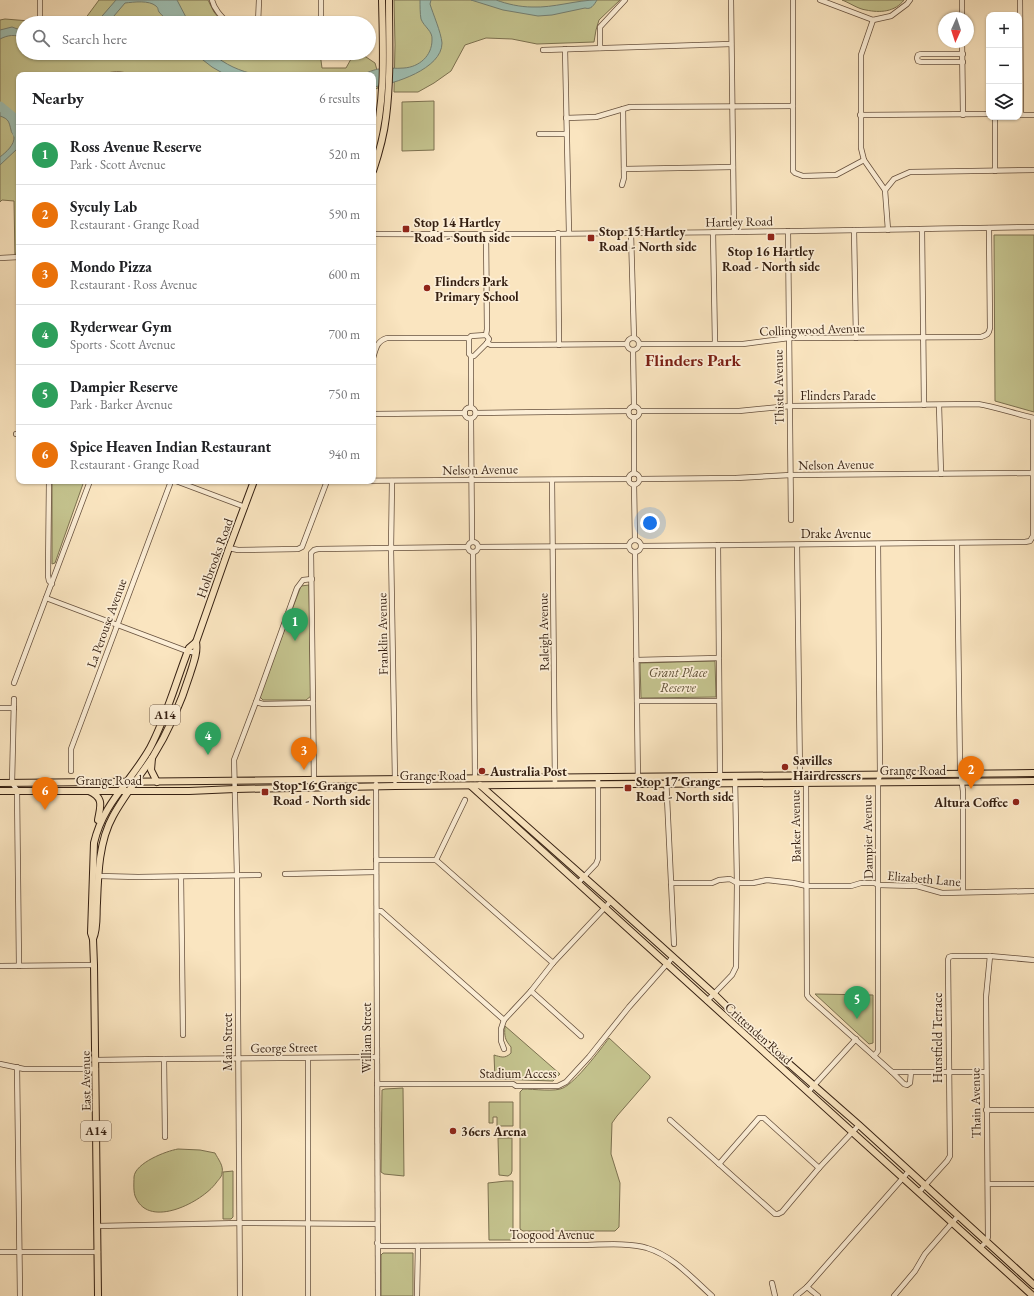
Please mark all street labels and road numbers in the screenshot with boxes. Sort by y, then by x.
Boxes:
street label: Hartley Road [705,212,773,231]
street label: Collingwood Avenue [759,319,865,340]
street label: Thistle Avenue [769,349,788,425]
street label: Flinders Parade [800,387,876,404]
street label: Nelson Avenue [798,455,874,474]
street label: Nelson Avenue [442,460,518,479]
street label: Holbrooks Road [192,516,237,600]
street label: Drake Avenue [801,525,871,542]
street label: La Perouse Avenue [82,576,130,670]
street label: Franklin Avenue [373,593,392,675]
street label: Raleigh Avenue [534,593,553,671]
road number: A14 [150,705,180,725]
street label: Grange Road [880,762,947,779]
street label: Grange Road [400,767,467,784]
street label: Grange Road [76,772,143,789]
street label: Barker Avenue [786,790,805,862]
street label: Dampier Avenue [858,795,877,879]
street label: Elizabeth Lane [887,867,961,890]
street label: Hurstfield Terrace [929,993,946,1083]
street label: Crittenden Road [721,999,796,1068]
street label: William Street [358,1003,375,1073]
street label: Main Street [219,1013,236,1071]
street label: George Street [250,1038,318,1057]
street label: East Avenue [76,1051,95,1111]
street label: Stadium Access [479,1065,557,1082]
street label: Thain Avenue [966,1068,985,1138]
road number: A14 [81,1121,111,1141]
street label: Toogood Avenue [509,1226,595,1243]

